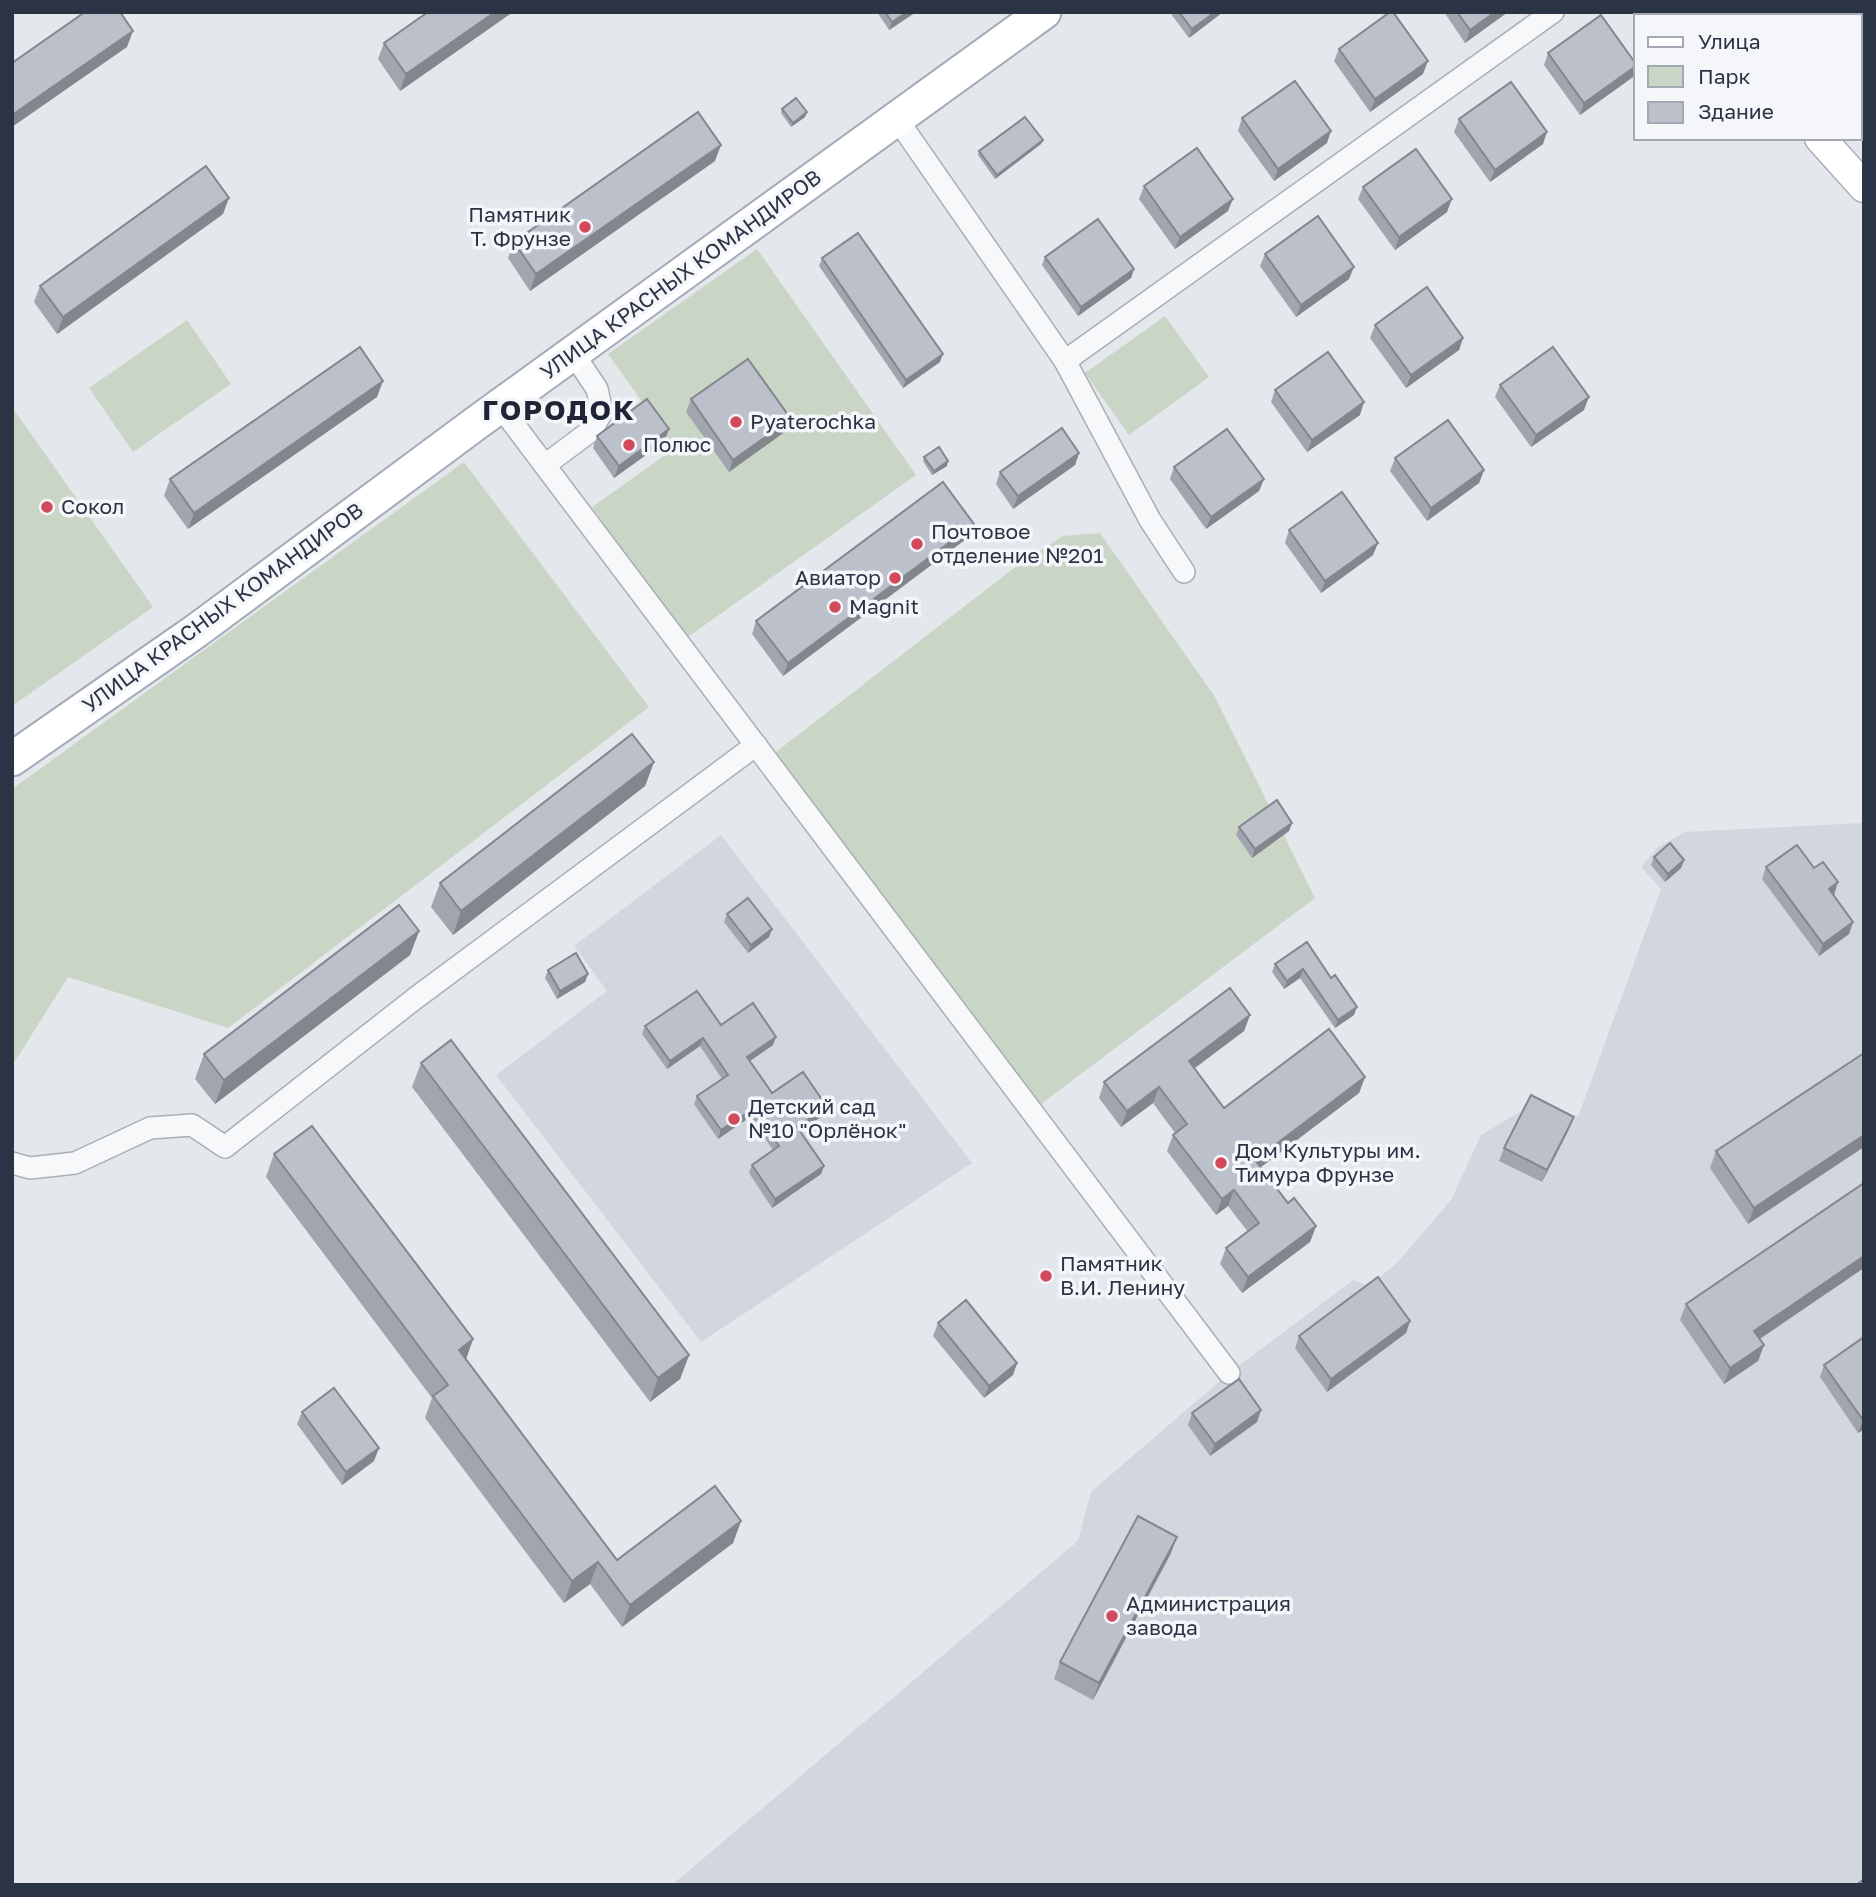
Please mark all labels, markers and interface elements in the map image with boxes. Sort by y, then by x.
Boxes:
legend [1634,14,1862,140]
text: Улица [1698,28,1761,54]
text: Парк [1698,63,1751,89]
text: Здание [1698,98,1774,124]
street label: УЛИЦА КРАСНЫХ КОМАНДИРОВ [535,164,826,385]
place label: Памятник Т. Фрунзе [468,201,571,251]
marker: Памятник Т. Фрунзе [577,219,593,235]
district label: ГОРОДОК [482,393,636,426]
place label: Pyaterochka [750,408,876,434]
marker: Pyaterochka [728,414,744,430]
place label: Полюс [643,431,711,457]
marker: Полюс [621,437,637,453]
place label: Сокол [61,493,124,519]
street label: УЛИЦА КРАСНЫХ КОМАНДИРОВ [77,497,368,718]
marker: Сокол [39,499,55,515]
place label: Почтовое отделение №201 [931,518,1103,568]
marker: Почтовое отделение №201 [909,536,925,552]
place label: Авиатор [795,564,881,590]
marker: Авиатор [887,570,903,586]
place label: Magnit [849,593,919,619]
marker: Magnit [827,599,843,615]
place label: Детский сад №10 "Орлёнок" [748,1093,906,1143]
marker: Детский сад №10 "Орлёнок" [726,1111,742,1127]
place label: Дом Культуры им. Тимура Фрунзе [1235,1137,1421,1187]
marker: Дом Культуры им. Тимура Фрунзе [1213,1155,1229,1171]
place label: Памятник В.И. Ленину [1060,1250,1185,1300]
marker: Памятник В.И. Ленину [1038,1268,1054,1284]
place label: Администрация завода [1126,1590,1291,1640]
marker: Администрация завода [1104,1608,1120,1624]

